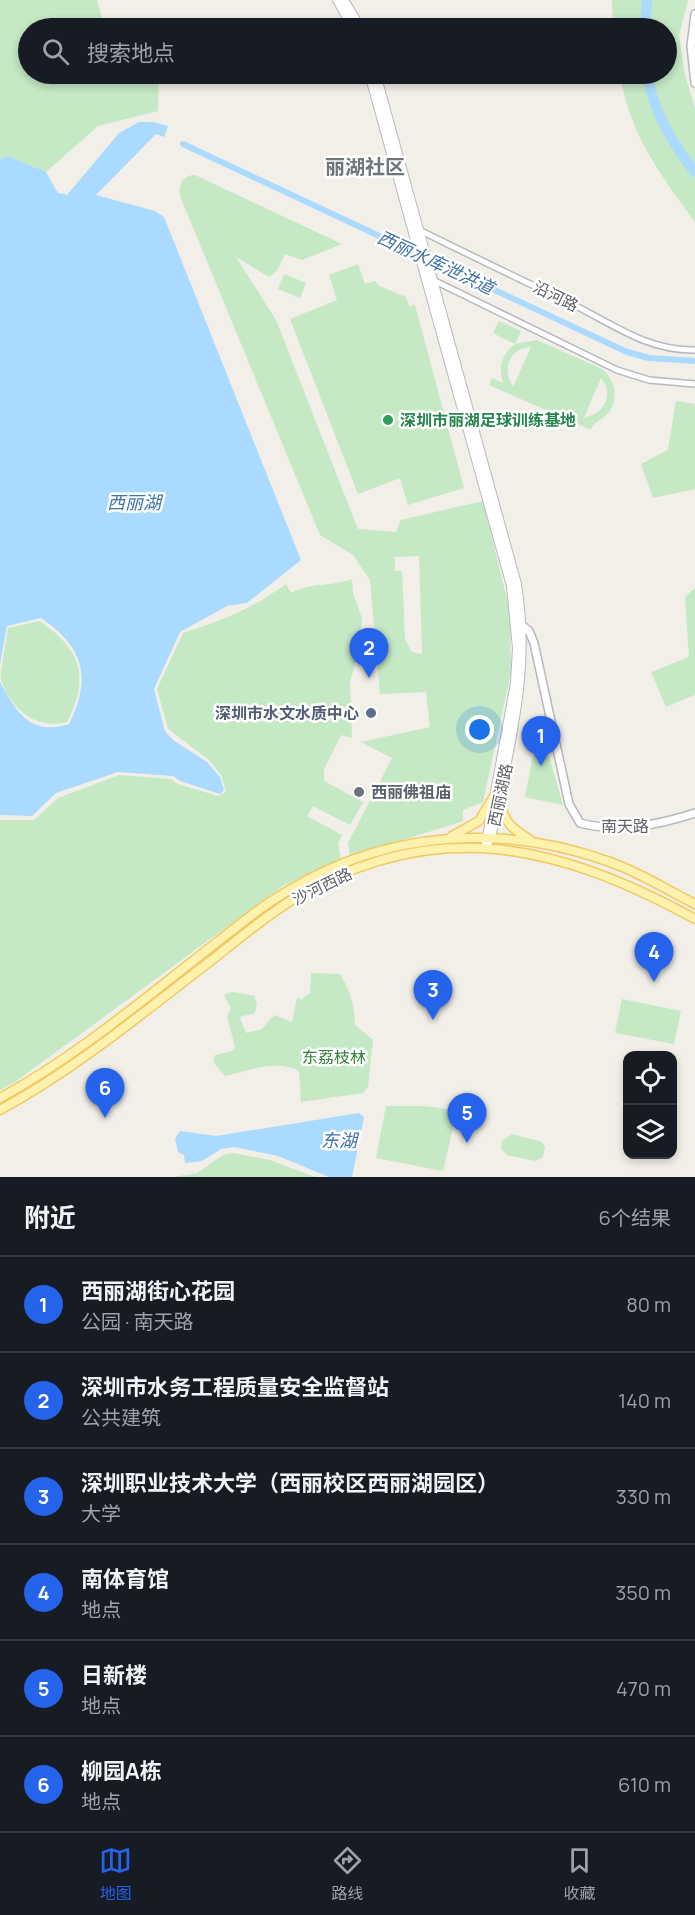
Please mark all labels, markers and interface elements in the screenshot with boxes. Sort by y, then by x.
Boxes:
search box [18,18,677,84]
icon: search [39,35,72,68]
text: 搜索地点 [87,38,175,68]
district label: 丽湖社区 [325,153,405,180]
water label: 西丽水库泄洪道 [374,224,501,301]
street label: 沿河路 [530,276,582,316]
place label: 深圳市丽湖足球训练基地 [400,409,576,431]
marker: 深圳市丽湖足球训练基地 [381,413,395,427]
water label: 西丽湖 [107,490,164,514]
pin: 2 [350,628,388,678]
place label: 深圳市水文水质中心 [215,702,359,724]
marker: 深圳市水文水质中心 [364,706,378,720]
your location [465,715,494,744]
pin: 1 [522,716,560,766]
street label: 西丽湖路 [483,761,517,829]
place label: 西丽佛祖庙 [371,781,451,803]
marker: 西丽佛祖庙 [352,785,366,799]
street label: 南天路 [601,815,649,837]
street label: 沙河西路 [288,862,356,910]
pin: 4 [634,932,674,982]
pin: 3 [414,970,452,1020]
park label: 东荔枝林 [302,1046,366,1068]
map controls [623,1051,677,1159]
button: locate [623,1051,677,1105]
pin: 6 [86,1068,124,1118]
pin: 5 [448,1094,486,1143]
button: layers [623,1105,677,1159]
water label: 东湖 [321,1128,360,1152]
text: 附近 [24,1199,76,1235]
text: 6个结果 [599,1204,671,1231]
text: 西丽湖街心花园 [81,1276,235,1306]
text: 1 [39,1291,48,1318]
text: 80 m [626,1291,671,1318]
text: 公园 · 南天路 [81,1308,194,1335]
text: 深圳市水务工程质量安全监督站 [81,1372,389,1402]
text: 2 [38,1387,49,1414]
text: 140 m [618,1387,671,1414]
text: 公共建筑 [81,1404,161,1431]
text: 深圳职业技术大学（西丽校区西丽湖园区） [81,1468,499,1498]
text: 3 [38,1483,49,1510]
text: 330 m [616,1483,671,1510]
text: 大学 [81,1500,121,1527]
text: 南体育馆 [81,1564,169,1594]
text: 4 [37,1579,50,1606]
text: 350 m [615,1579,671,1606]
text: 地点 [81,1596,121,1623]
text: 日新楼 [81,1660,147,1690]
text: 5 [38,1675,49,1702]
text: 470 m [616,1675,671,1702]
text: 地点 [81,1692,121,1719]
text: 柳园A栋 [81,1756,162,1786]
text: 6 [37,1771,50,1798]
text: 610 m [618,1771,671,1798]
text: 地点 [81,1788,121,1815]
tab: 地图 [99,1844,132,1904]
tab: 路线 [331,1844,364,1904]
tab: 收藏 [563,1844,596,1904]

